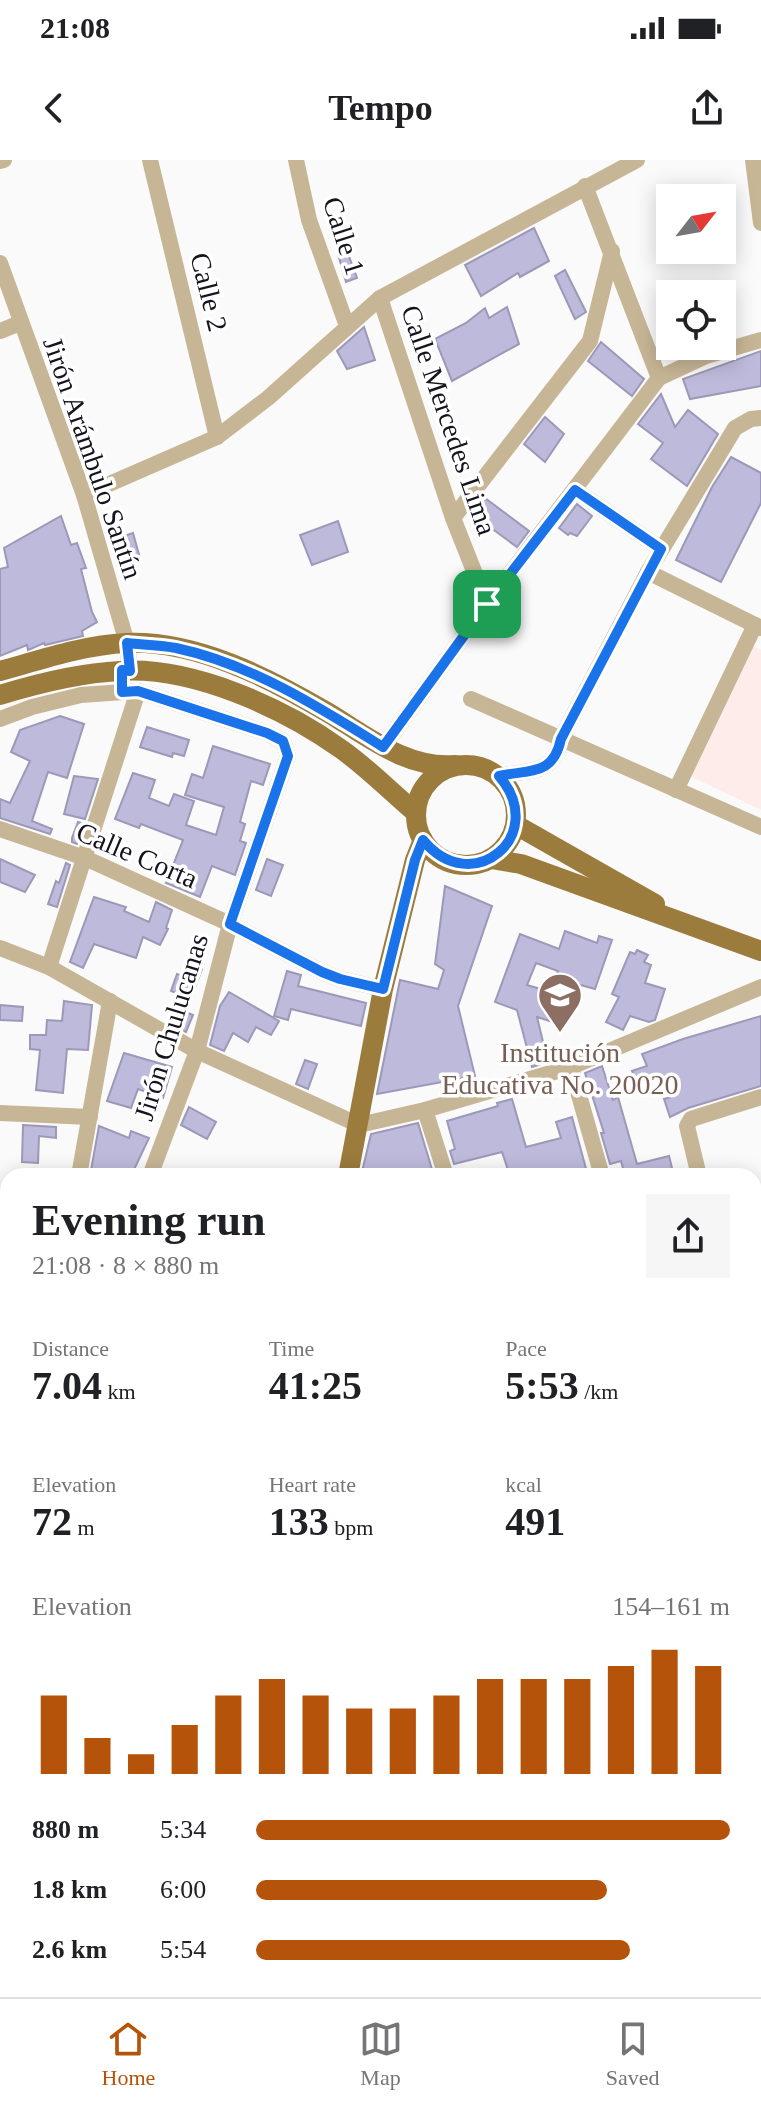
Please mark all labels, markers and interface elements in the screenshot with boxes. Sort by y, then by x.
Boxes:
text: 21:08 [40,11,110,44]
icon: back [32,86,76,130]
icon: share [685,86,729,130]
text: Tempo [328,88,433,128]
north arrow [656,184,736,264]
map controls [656,184,736,360]
street label: Calle 1 [317,193,371,279]
street label: Calle 2 [184,249,234,335]
button: locate [656,280,736,360]
street label: Calle Mercedes Lima [395,301,503,540]
street label: Jirón Arámbulo Santín [37,333,149,583]
pin [453,570,521,638]
icon: arrive [465,582,509,626]
street label: Calle Corta [72,816,203,895]
street label: Jirón Chulucanas [128,930,214,1124]
school or university icon: Institución Educativa No. 20020 [536,971,584,1034]
place label: Institución Educativa No. 20020 [441,1037,679,1100]
button: share [646,1194,730,1278]
text: Evening run [32,1196,266,1245]
text: 21:08 · 8 × 880 m [32,1251,219,1280]
text: Distance [32,1336,109,1361]
text: Time [269,1336,314,1361]
text: Pace [505,1336,547,1361]
text: 7.04 [32,1363,102,1408]
text: 41:25 [269,1363,362,1408]
text: 5:53 [505,1363,579,1408]
text: km [102,1379,136,1404]
text: /km [579,1379,618,1404]
text: Elevation [32,1472,116,1497]
text: Heart rate [269,1472,356,1497]
text: kcal [505,1472,542,1497]
text: 72 [32,1499,72,1544]
text: 133 [269,1499,329,1544]
text: 491 [505,1499,565,1544]
text: m [72,1515,95,1540]
text: bpm [329,1515,373,1540]
text: Elevation [32,1592,132,1621]
text: 154–161 m [612,1592,730,1621]
text: 880 m [32,1815,99,1844]
text: 5:34 [160,1815,206,1844]
text: 1.8 km [32,1875,107,1904]
text: 6:00 [160,1875,206,1904]
text: 2.6 km [32,1935,107,1964]
text: 5:54 [160,1935,206,1964]
tab: Home [102,2017,155,2091]
tab: Map [359,2017,403,2091]
tab: Saved [606,2017,659,2091]

